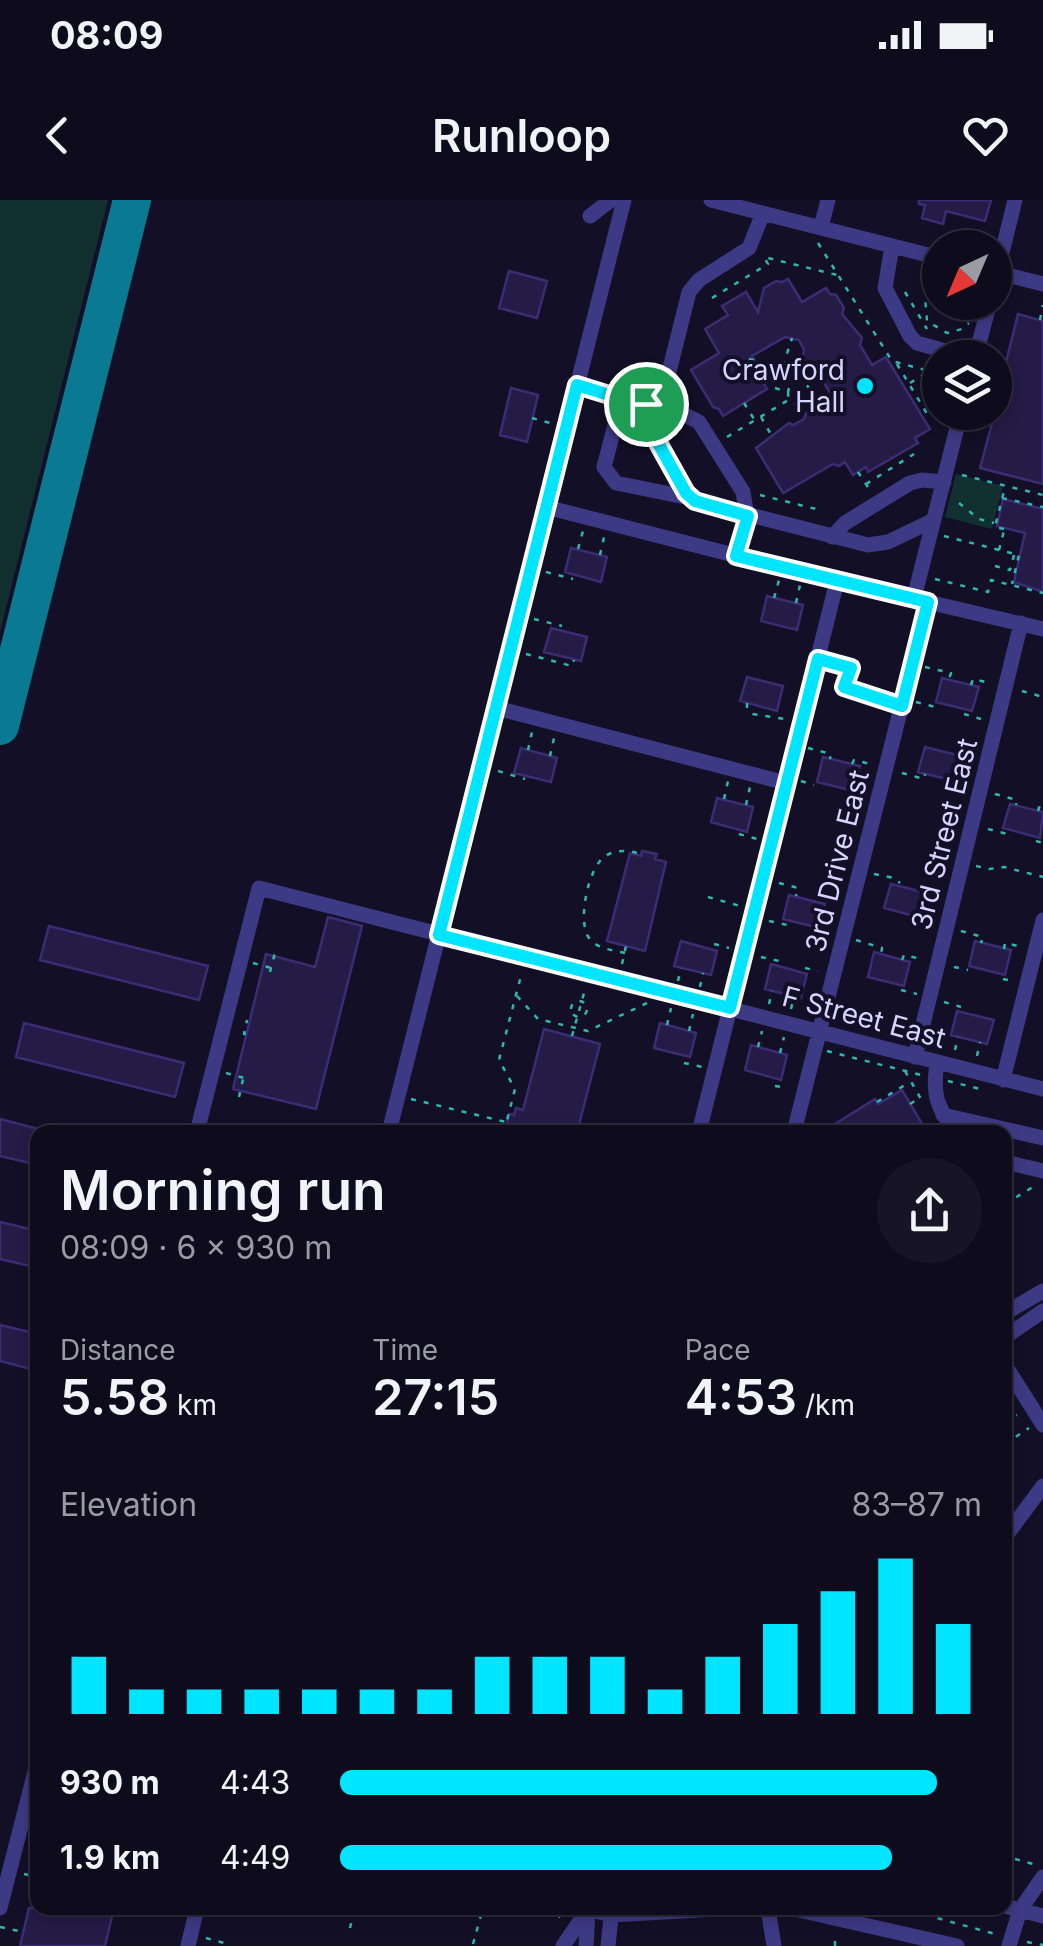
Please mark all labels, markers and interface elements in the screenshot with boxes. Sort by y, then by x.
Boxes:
text: 08:09 [50,12,163,58]
icon: back [30,108,85,163]
text: Runloop [432,108,611,163]
icon: heart [958,108,1013,163]
north arrow [922,230,1012,320]
map controls [922,230,1012,430]
button: layers [922,340,1012,430]
place label: Crawford Hall [722,353,845,419]
pin [604,362,689,447]
marker: Crawford Hall [854,375,876,397]
icon: arrive [619,377,674,432]
street label: 3rd Street East [904,735,984,933]
street label: 3rd Drive East [798,767,876,955]
street label: F Street East [779,979,949,1055]
text: Morning run [60,1157,386,1223]
button: share [877,1158,982,1263]
text: 08:09 · 6 × 930 m [60,1228,332,1267]
text: Distance [60,1333,176,1367]
text: Time [372,1333,438,1367]
text: Pace [685,1333,751,1367]
text: 5.58 [60,1367,169,1427]
text: 27:15 [372,1367,499,1427]
text: 4:53 [685,1367,797,1427]
text: km [169,1388,217,1422]
text: /km [797,1388,855,1422]
text: Elevation [60,1485,197,1524]
text: 83–87 m [852,1485,982,1524]
text: 930 m [60,1763,160,1802]
text: 4:43 [220,1763,290,1802]
text: 1.9 km [60,1838,160,1877]
text: 4:49 [220,1838,290,1877]

